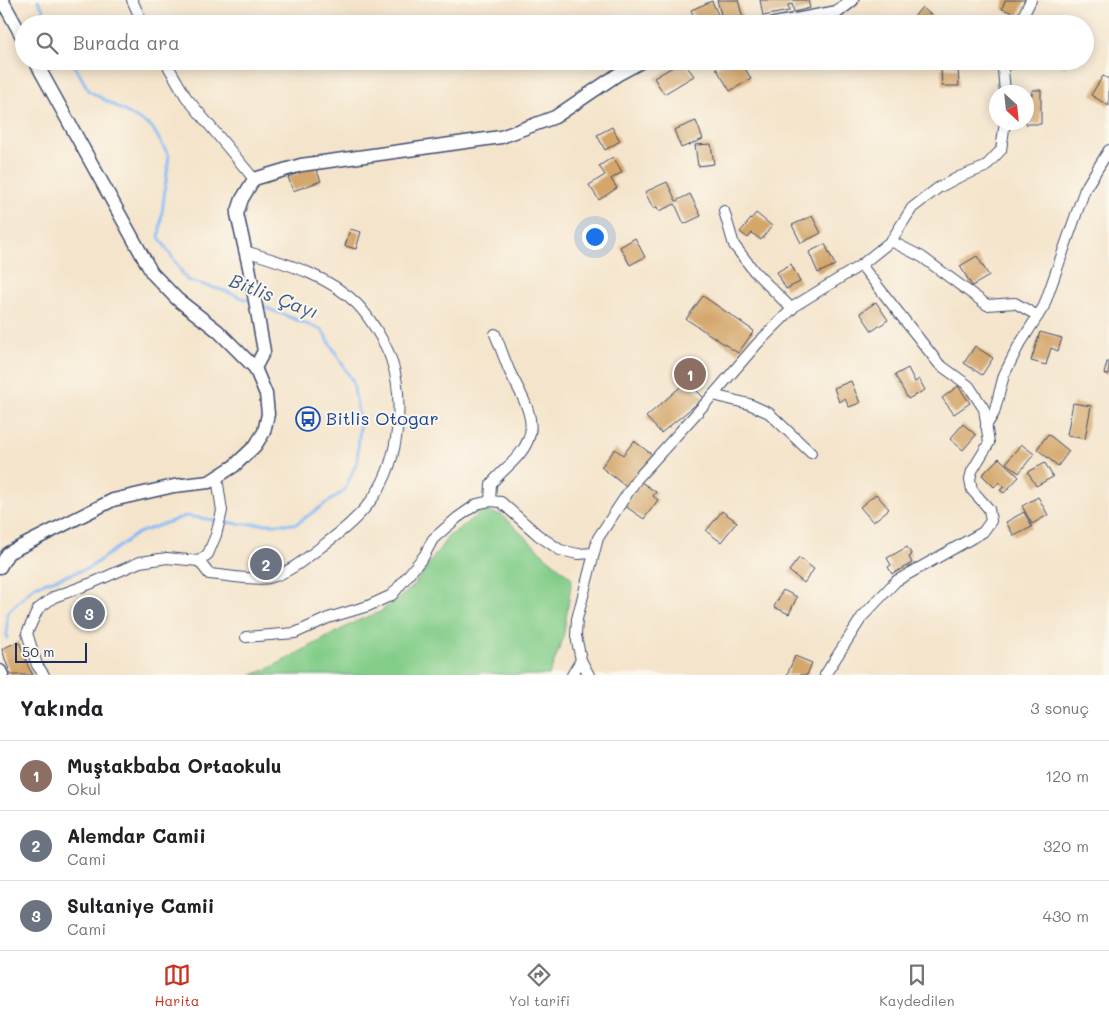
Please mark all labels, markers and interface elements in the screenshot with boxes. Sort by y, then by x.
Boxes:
search box [15,15,1094,70]
icon: search [33,29,61,57]
text: Burada ara [73,30,180,55]
north arrow [989,85,1034,130]
your location [582,224,608,250]
water label: Bitlis Çayı [226,267,322,324]
pin: 1 [674,355,706,393]
bus stop icon: Bitlis Otogar [295,406,321,432]
place label: Bitlis Otogar [326,406,439,430]
pin: 2 [250,545,282,583]
pin: 3 [73,594,105,632]
scale bar [15,640,88,663]
text: 50 m [22,642,54,661]
text: Yakında [20,694,104,721]
text: 3 sonuç [1030,697,1089,718]
text: Muştakbaba Ortaokulu [67,753,282,778]
text: 1 [32,765,40,786]
text: 120 m [1045,765,1089,786]
text: Okul [67,778,101,799]
text: Alemdar Camii [67,823,206,848]
text: 2 [32,835,40,856]
text: 320 m [1043,835,1089,856]
text: Cami [67,848,106,869]
text: Sultaniye Camii [67,893,215,918]
text: 3 [31,905,41,926]
text: 430 m [1042,905,1089,926]
text: Cami [67,918,106,939]
tab: Harita [155,961,199,1010]
tab: Yol tarifi [509,961,570,1010]
tab: Kaydedilen [879,961,954,1010]

